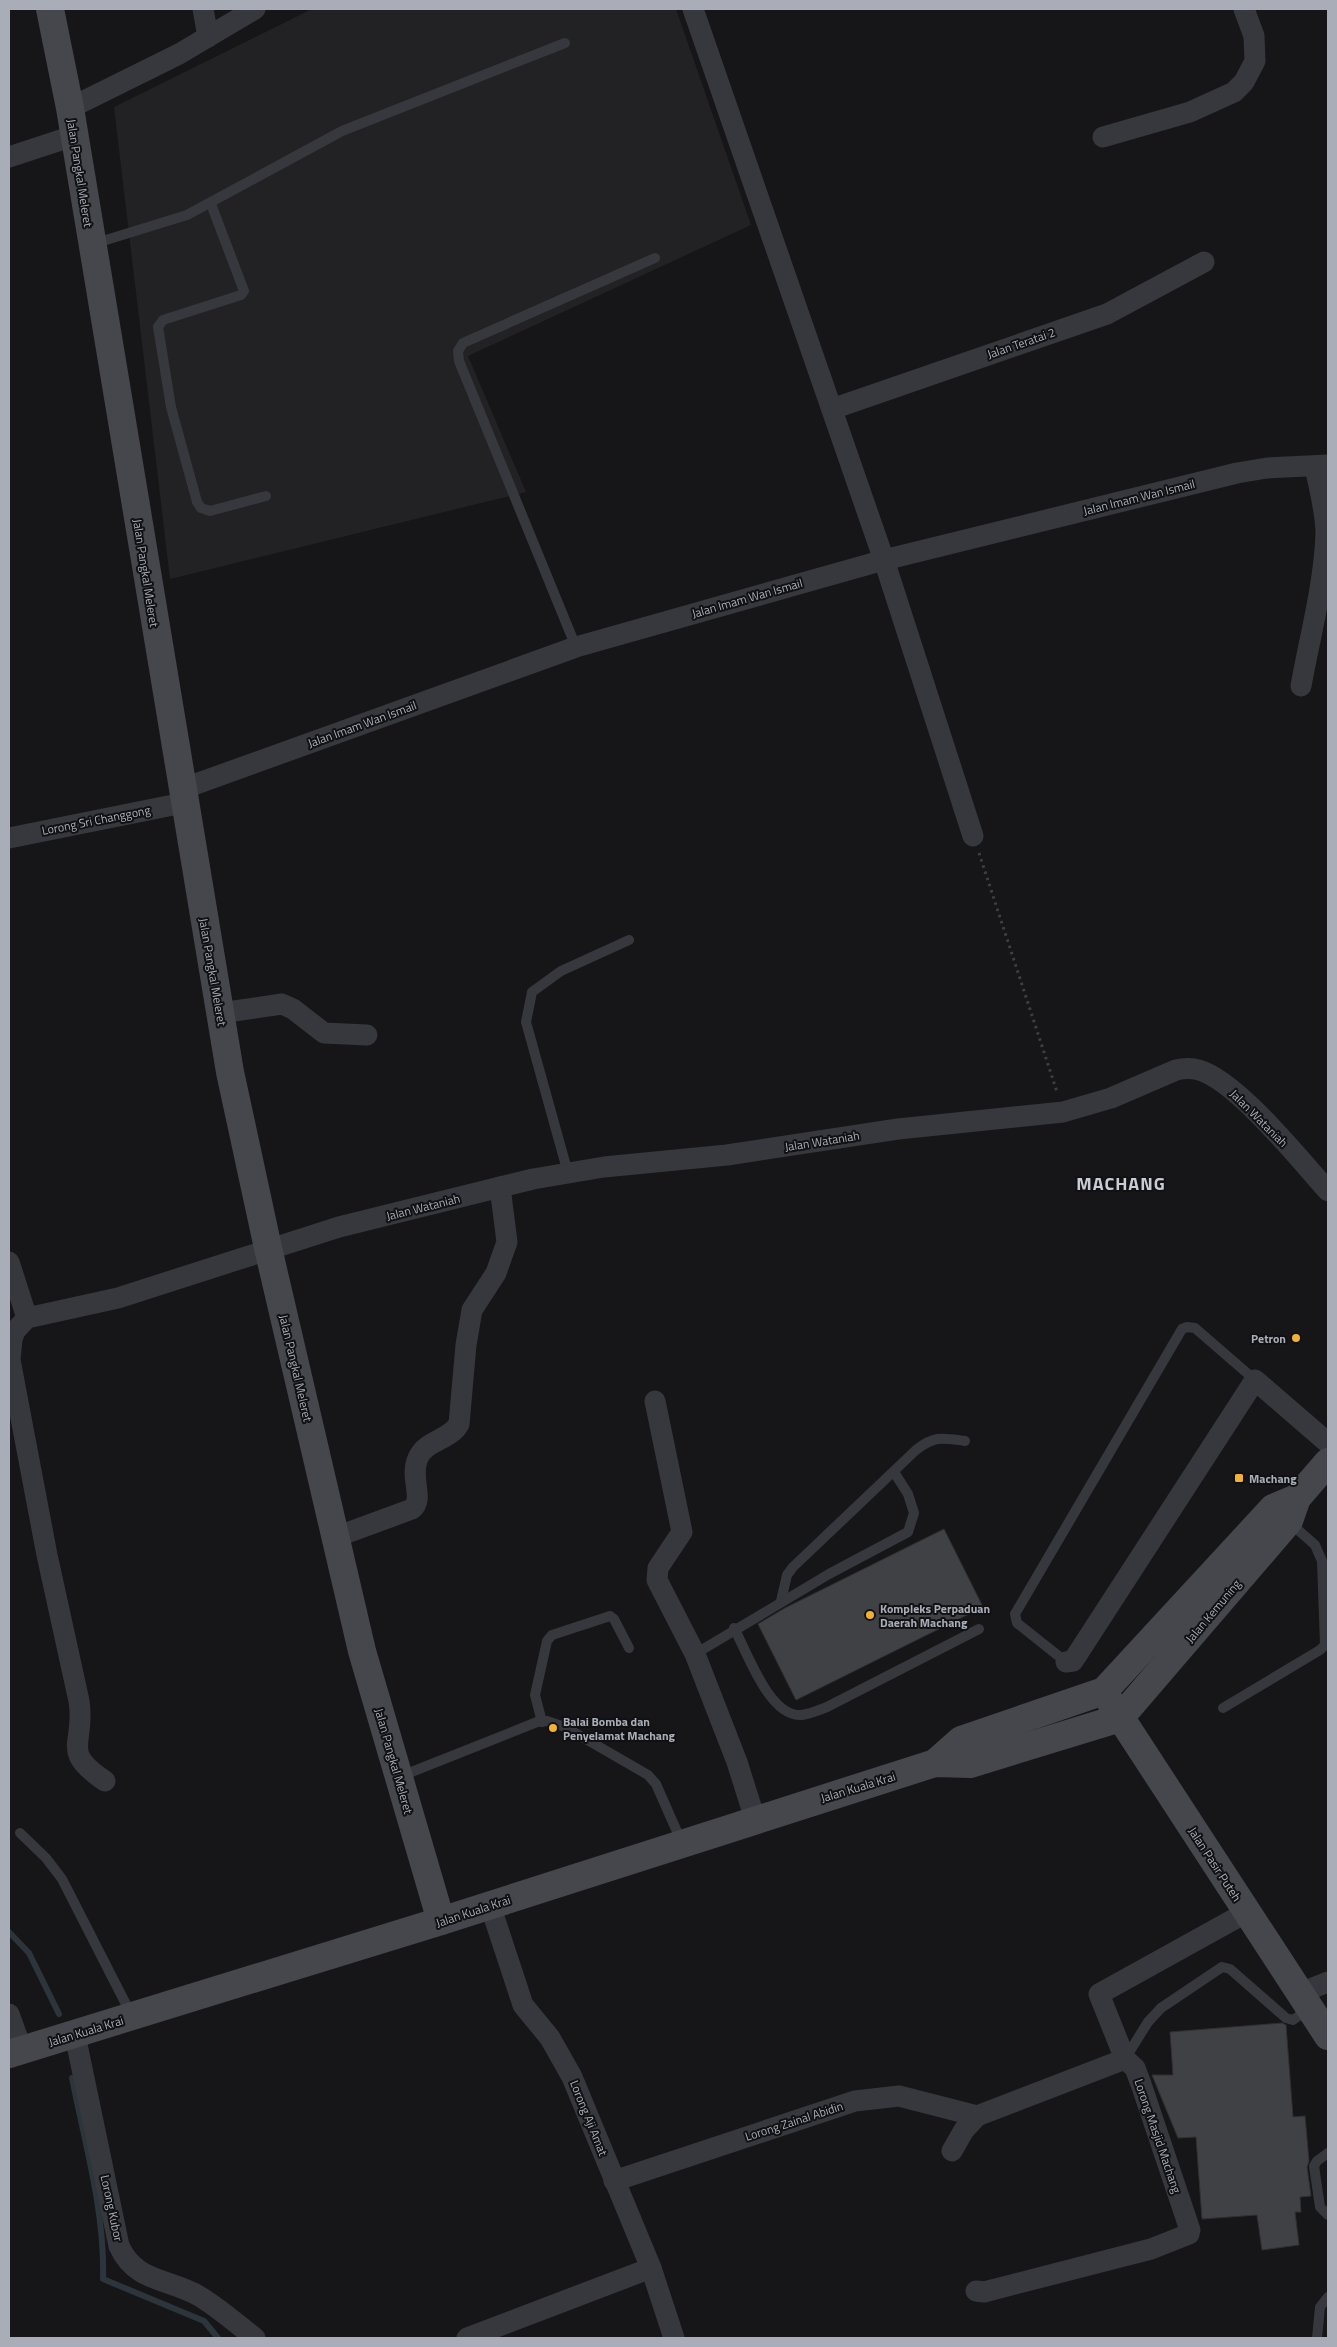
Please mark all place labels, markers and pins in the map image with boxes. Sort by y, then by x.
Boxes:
place label: Petron [1251,1329,1286,1348]
marker: Petron [1290,1332,1302,1344]
place label: Machang [1249,1469,1297,1488]
marker: Machang [1233,1472,1245,1484]
place label: Kompleks Perpaduan Daerah Machang [880,1599,990,1632]
marker: Kompleks Perpaduan Daerah Machang [864,1609,876,1621]
place label: Balai Bomba dan Penyelamat Machang [563,1712,676,1745]
marker: Balai Bomba dan Penyelamat Machang [547,1722,559,1734]

